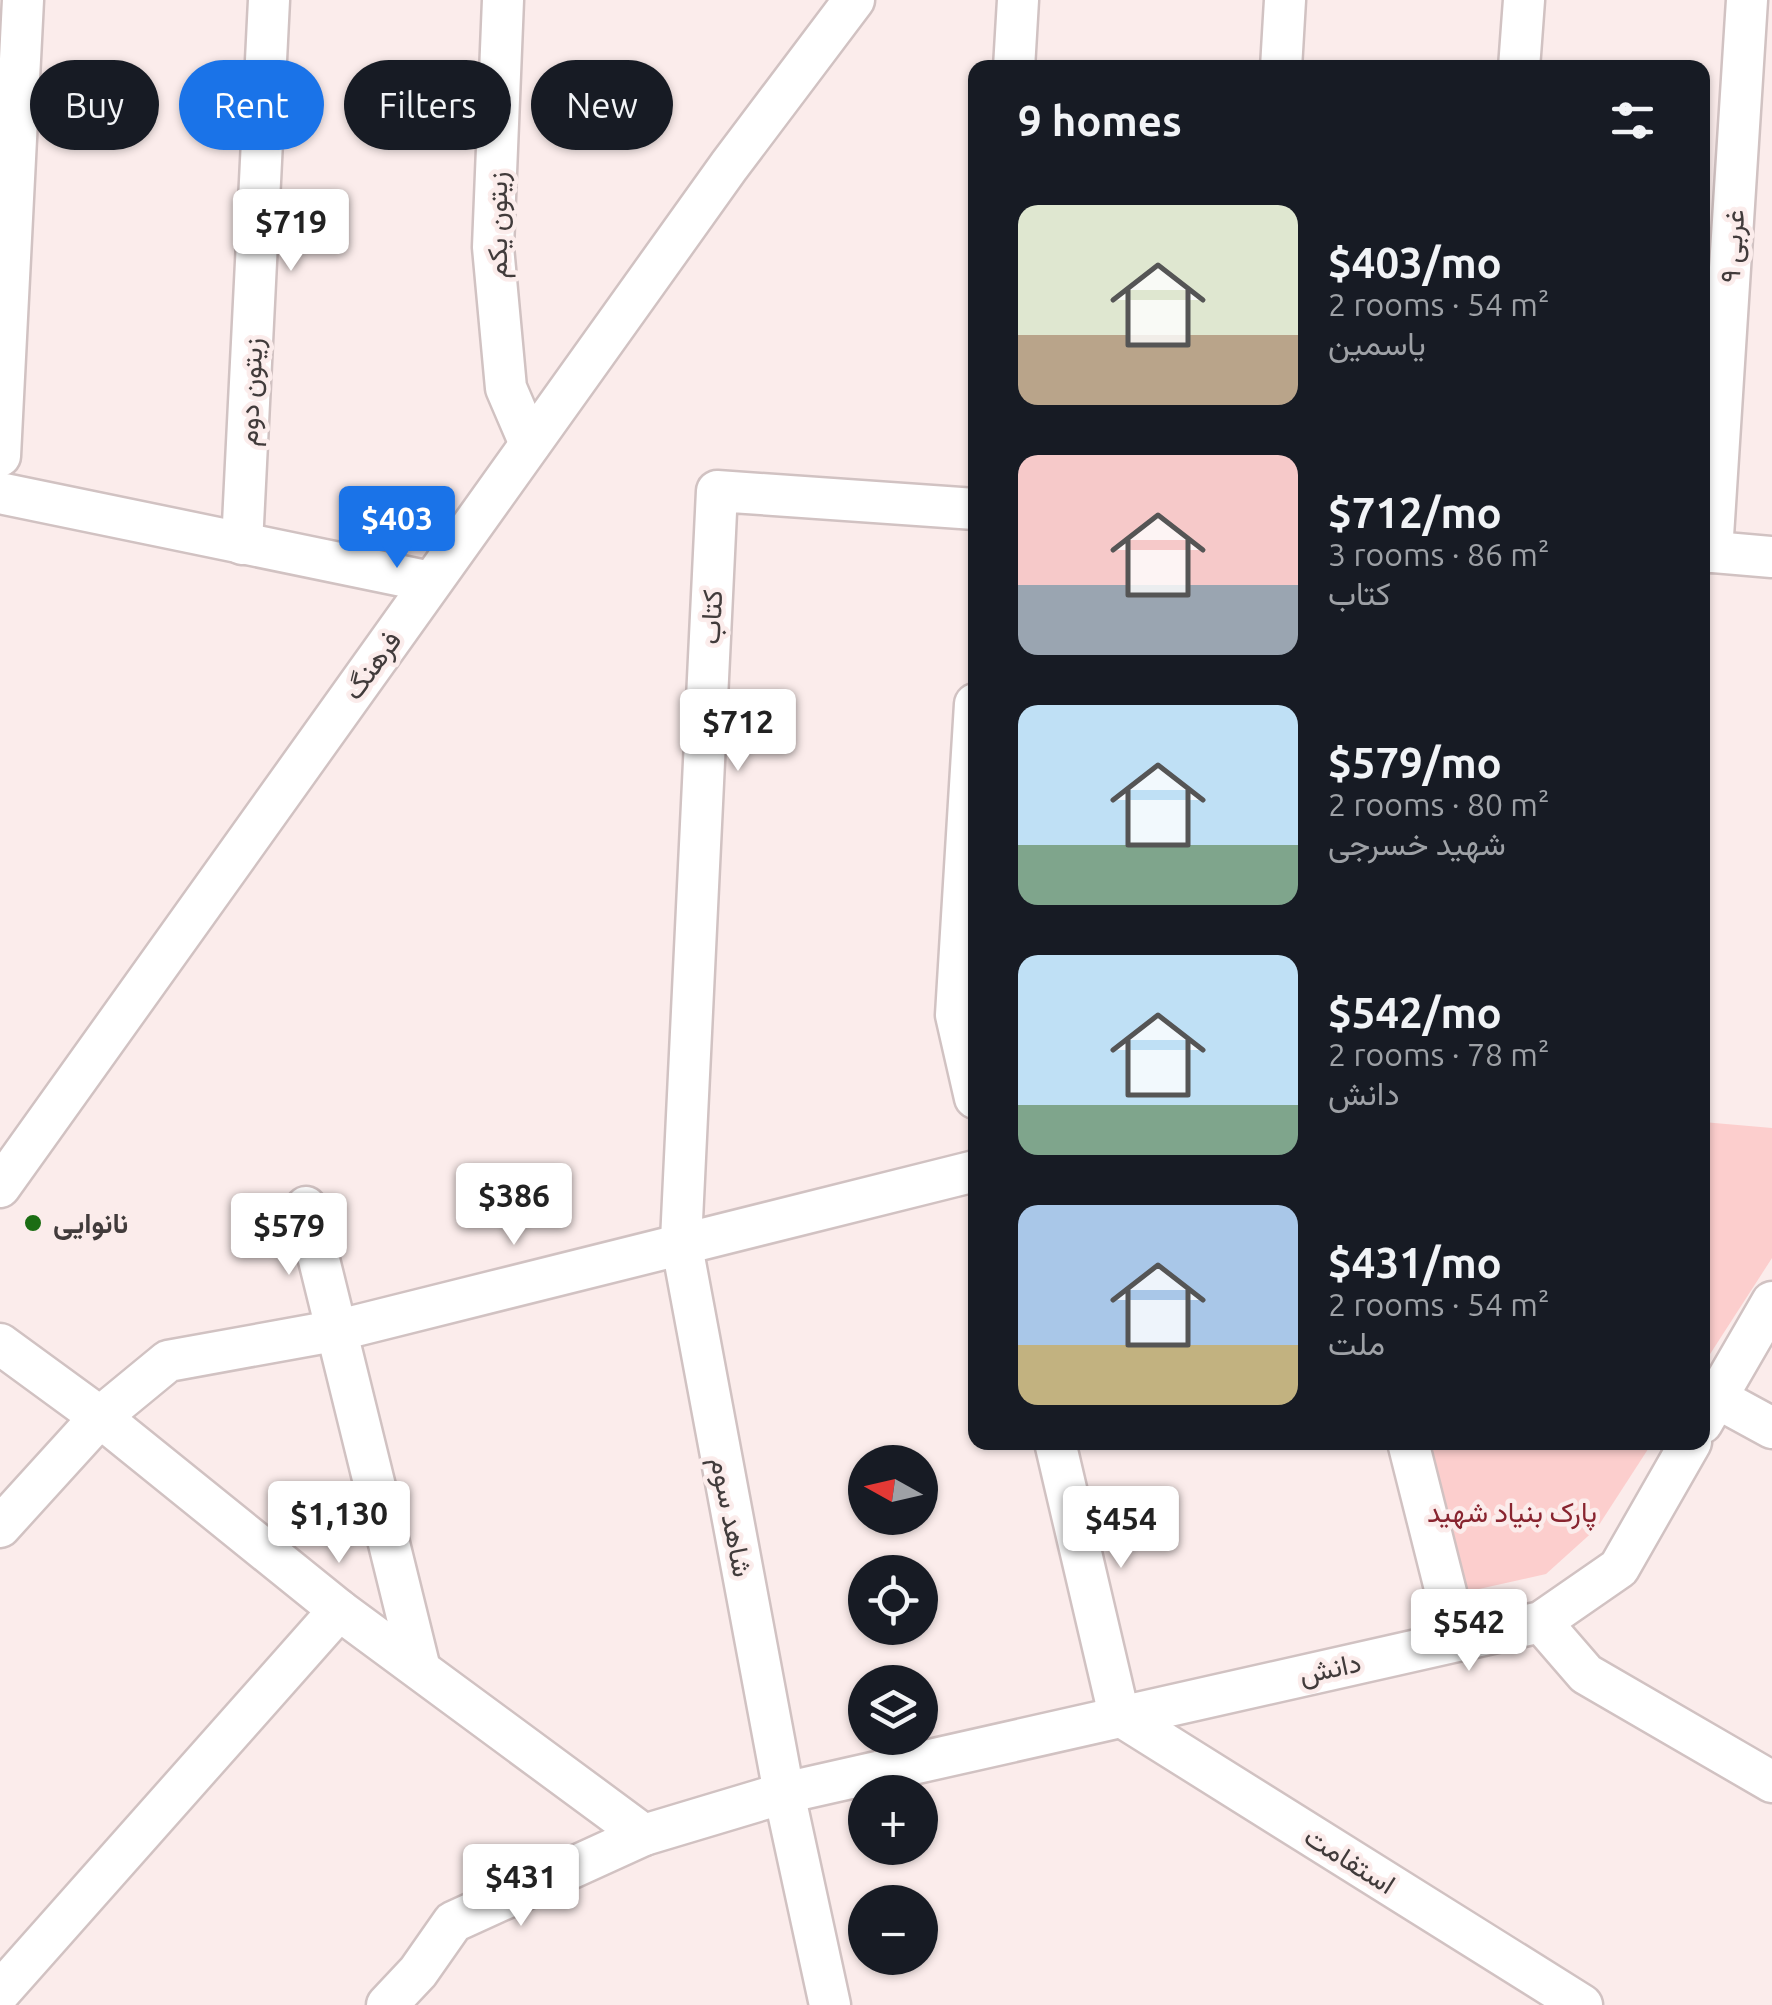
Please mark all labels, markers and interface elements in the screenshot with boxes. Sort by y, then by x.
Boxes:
chip: Buy [30,60,159,150]
chip: Rent [179,60,324,150]
chip: Filters [344,60,511,150]
chip: New [531,60,673,150]
icon: filters [1605,93,1660,148]
text: 9 homes [1018,97,1182,144]
street label: زیتون یکم [481,172,516,278]
pin: $719 [232,189,350,274]
text: $719 [255,203,327,239]
street label: غربی ۹ [1713,208,1753,284]
text: $403/mo [1328,239,1502,286]
icon: home [1098,245,1218,365]
text: 2 rooms · 54 m² [1328,286,1549,322]
text: یاسمین [1328,325,1426,361]
street label: زیتون دوم [231,337,272,447]
pin: $403 [338,486,456,571]
text: $712/mo [1328,489,1502,536]
icon: home [1098,495,1218,615]
text: $403 [361,500,433,536]
text: 3 rooms · 86 m² [1328,536,1549,572]
text: کتاب [1328,575,1391,611]
street label: کتاب [694,589,729,645]
street label: فرهنگ [337,625,409,707]
pin: $712 [679,689,797,774]
text: $712 [702,703,774,739]
text: $579/mo [1328,739,1502,786]
icon: home [1098,745,1218,865]
text: 2 rooms · 80 m² [1328,786,1549,822]
text: شهید خسرجی [1328,825,1506,861]
text: $542/mo [1328,989,1502,1036]
icon: home [1098,995,1218,1115]
text: 2 rooms · 78 m² [1328,1036,1549,1072]
text: دانش [1328,1075,1399,1111]
pin: $386 [455,1163,573,1248]
text: $386 [478,1177,550,1213]
pin: $579 [230,1193,348,1278]
place label: نانوایی [53,1207,128,1241]
text: $579 [253,1207,325,1243]
marker: نانوایی [22,1212,44,1234]
text: $431/mo [1328,1239,1502,1286]
icon: home [1098,1245,1218,1365]
text: 2 rooms · 54 m² [1328,1286,1549,1322]
text: ملت [1328,1325,1385,1361]
north arrow [848,1445,938,1535]
map controls [848,1445,938,1975]
street label: شاهد سوم [702,1454,759,1580]
pin: $1,130 [258,1481,420,1566]
pin: $454 [1062,1486,1180,1571]
text: $1,130 [290,1495,388,1531]
park label: پارک بنیاد شهید [1427,1496,1597,1531]
text: $454 [1085,1500,1157,1536]
button: locate [848,1555,938,1645]
pin: $542 [1410,1589,1528,1674]
text: $542 [1433,1603,1505,1639]
street label: دانش [1296,1646,1364,1691]
button: layers [848,1665,938,1755]
button: + [848,1775,938,1865]
street label: استفامت [1299,1820,1401,1899]
pin: $431 [462,1844,580,1929]
text: $431 [485,1858,557,1894]
button: − [848,1885,938,1975]

